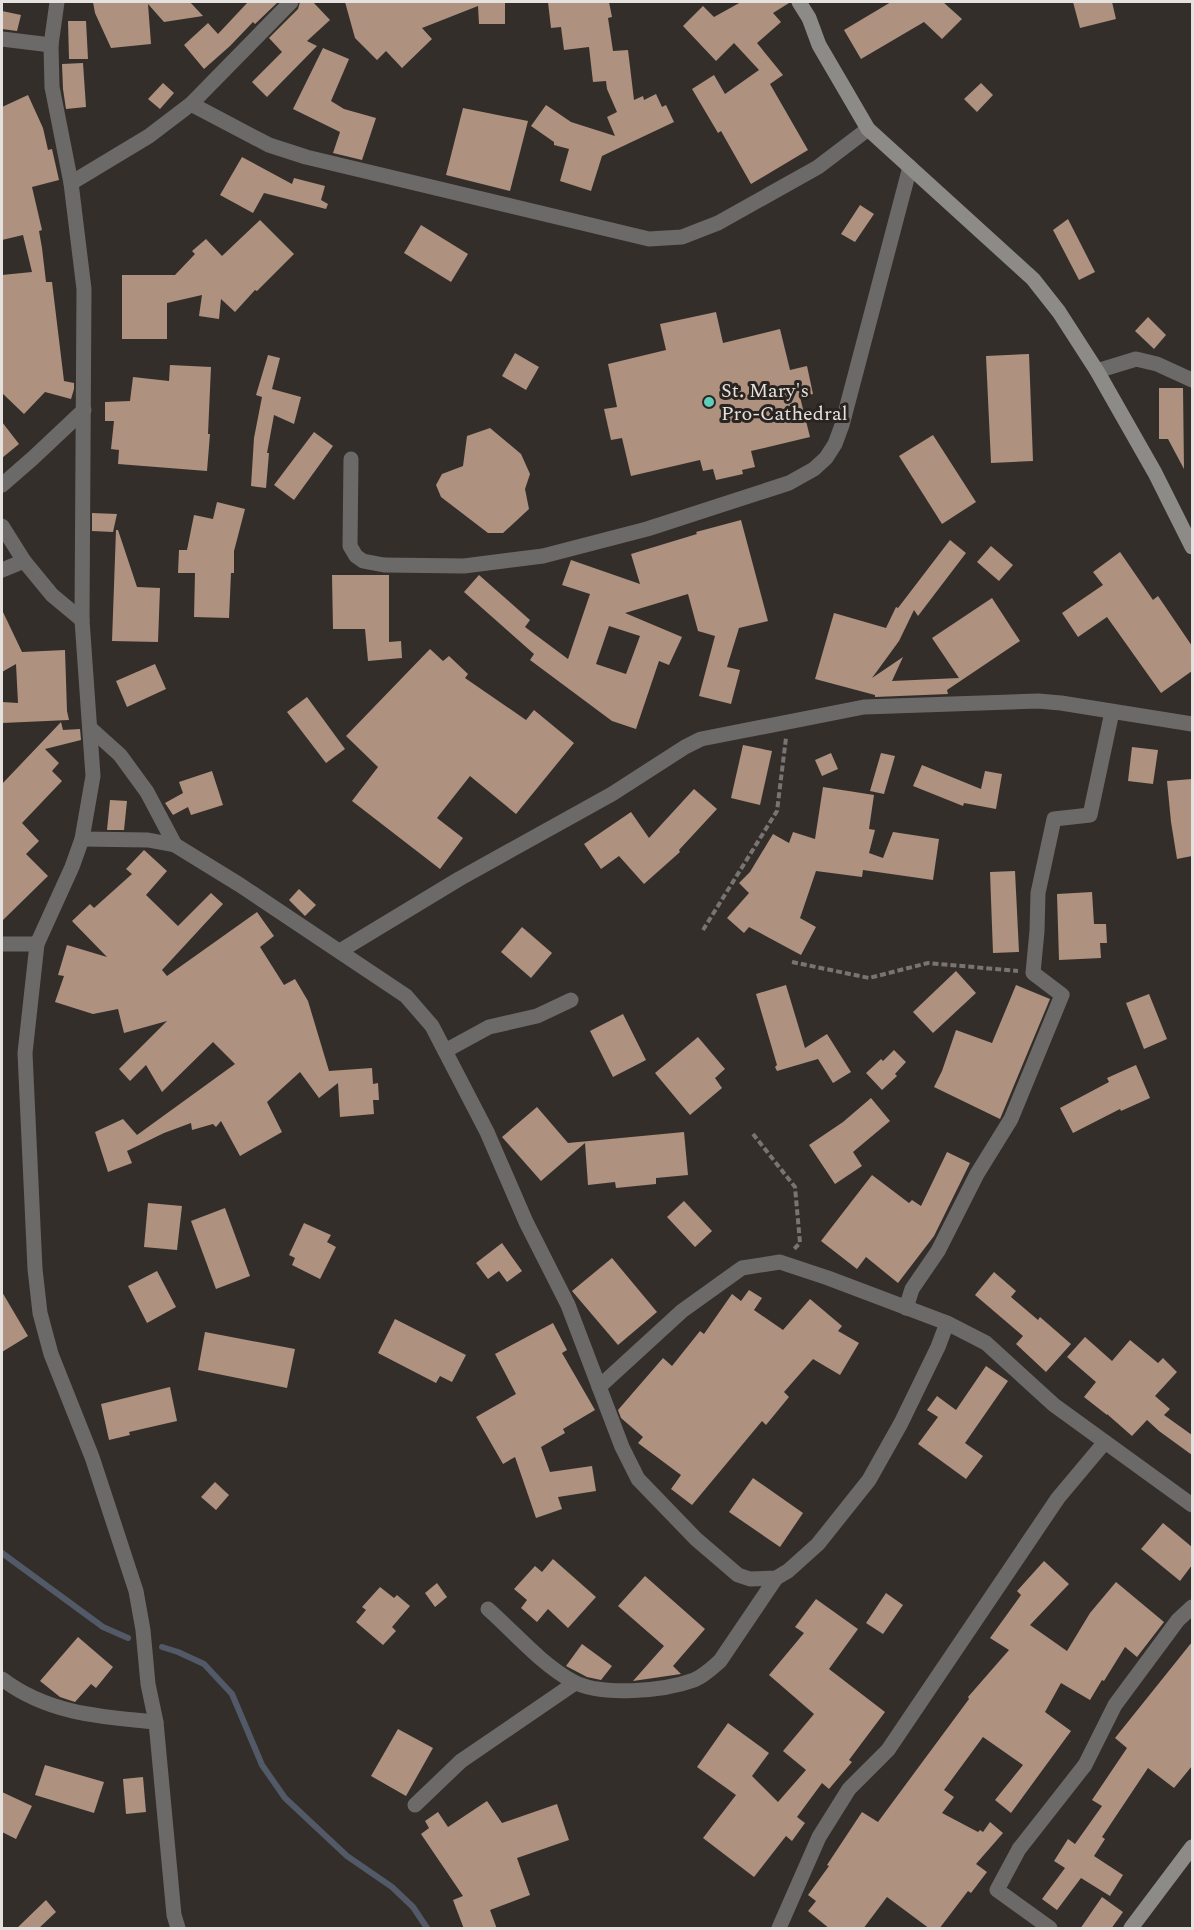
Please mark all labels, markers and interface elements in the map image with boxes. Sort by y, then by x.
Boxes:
place label: St. Mary's Pro-Cathedral [721,376,848,429]
marker: St. Mary's Pro-Cathedral [702,395,716,409]

